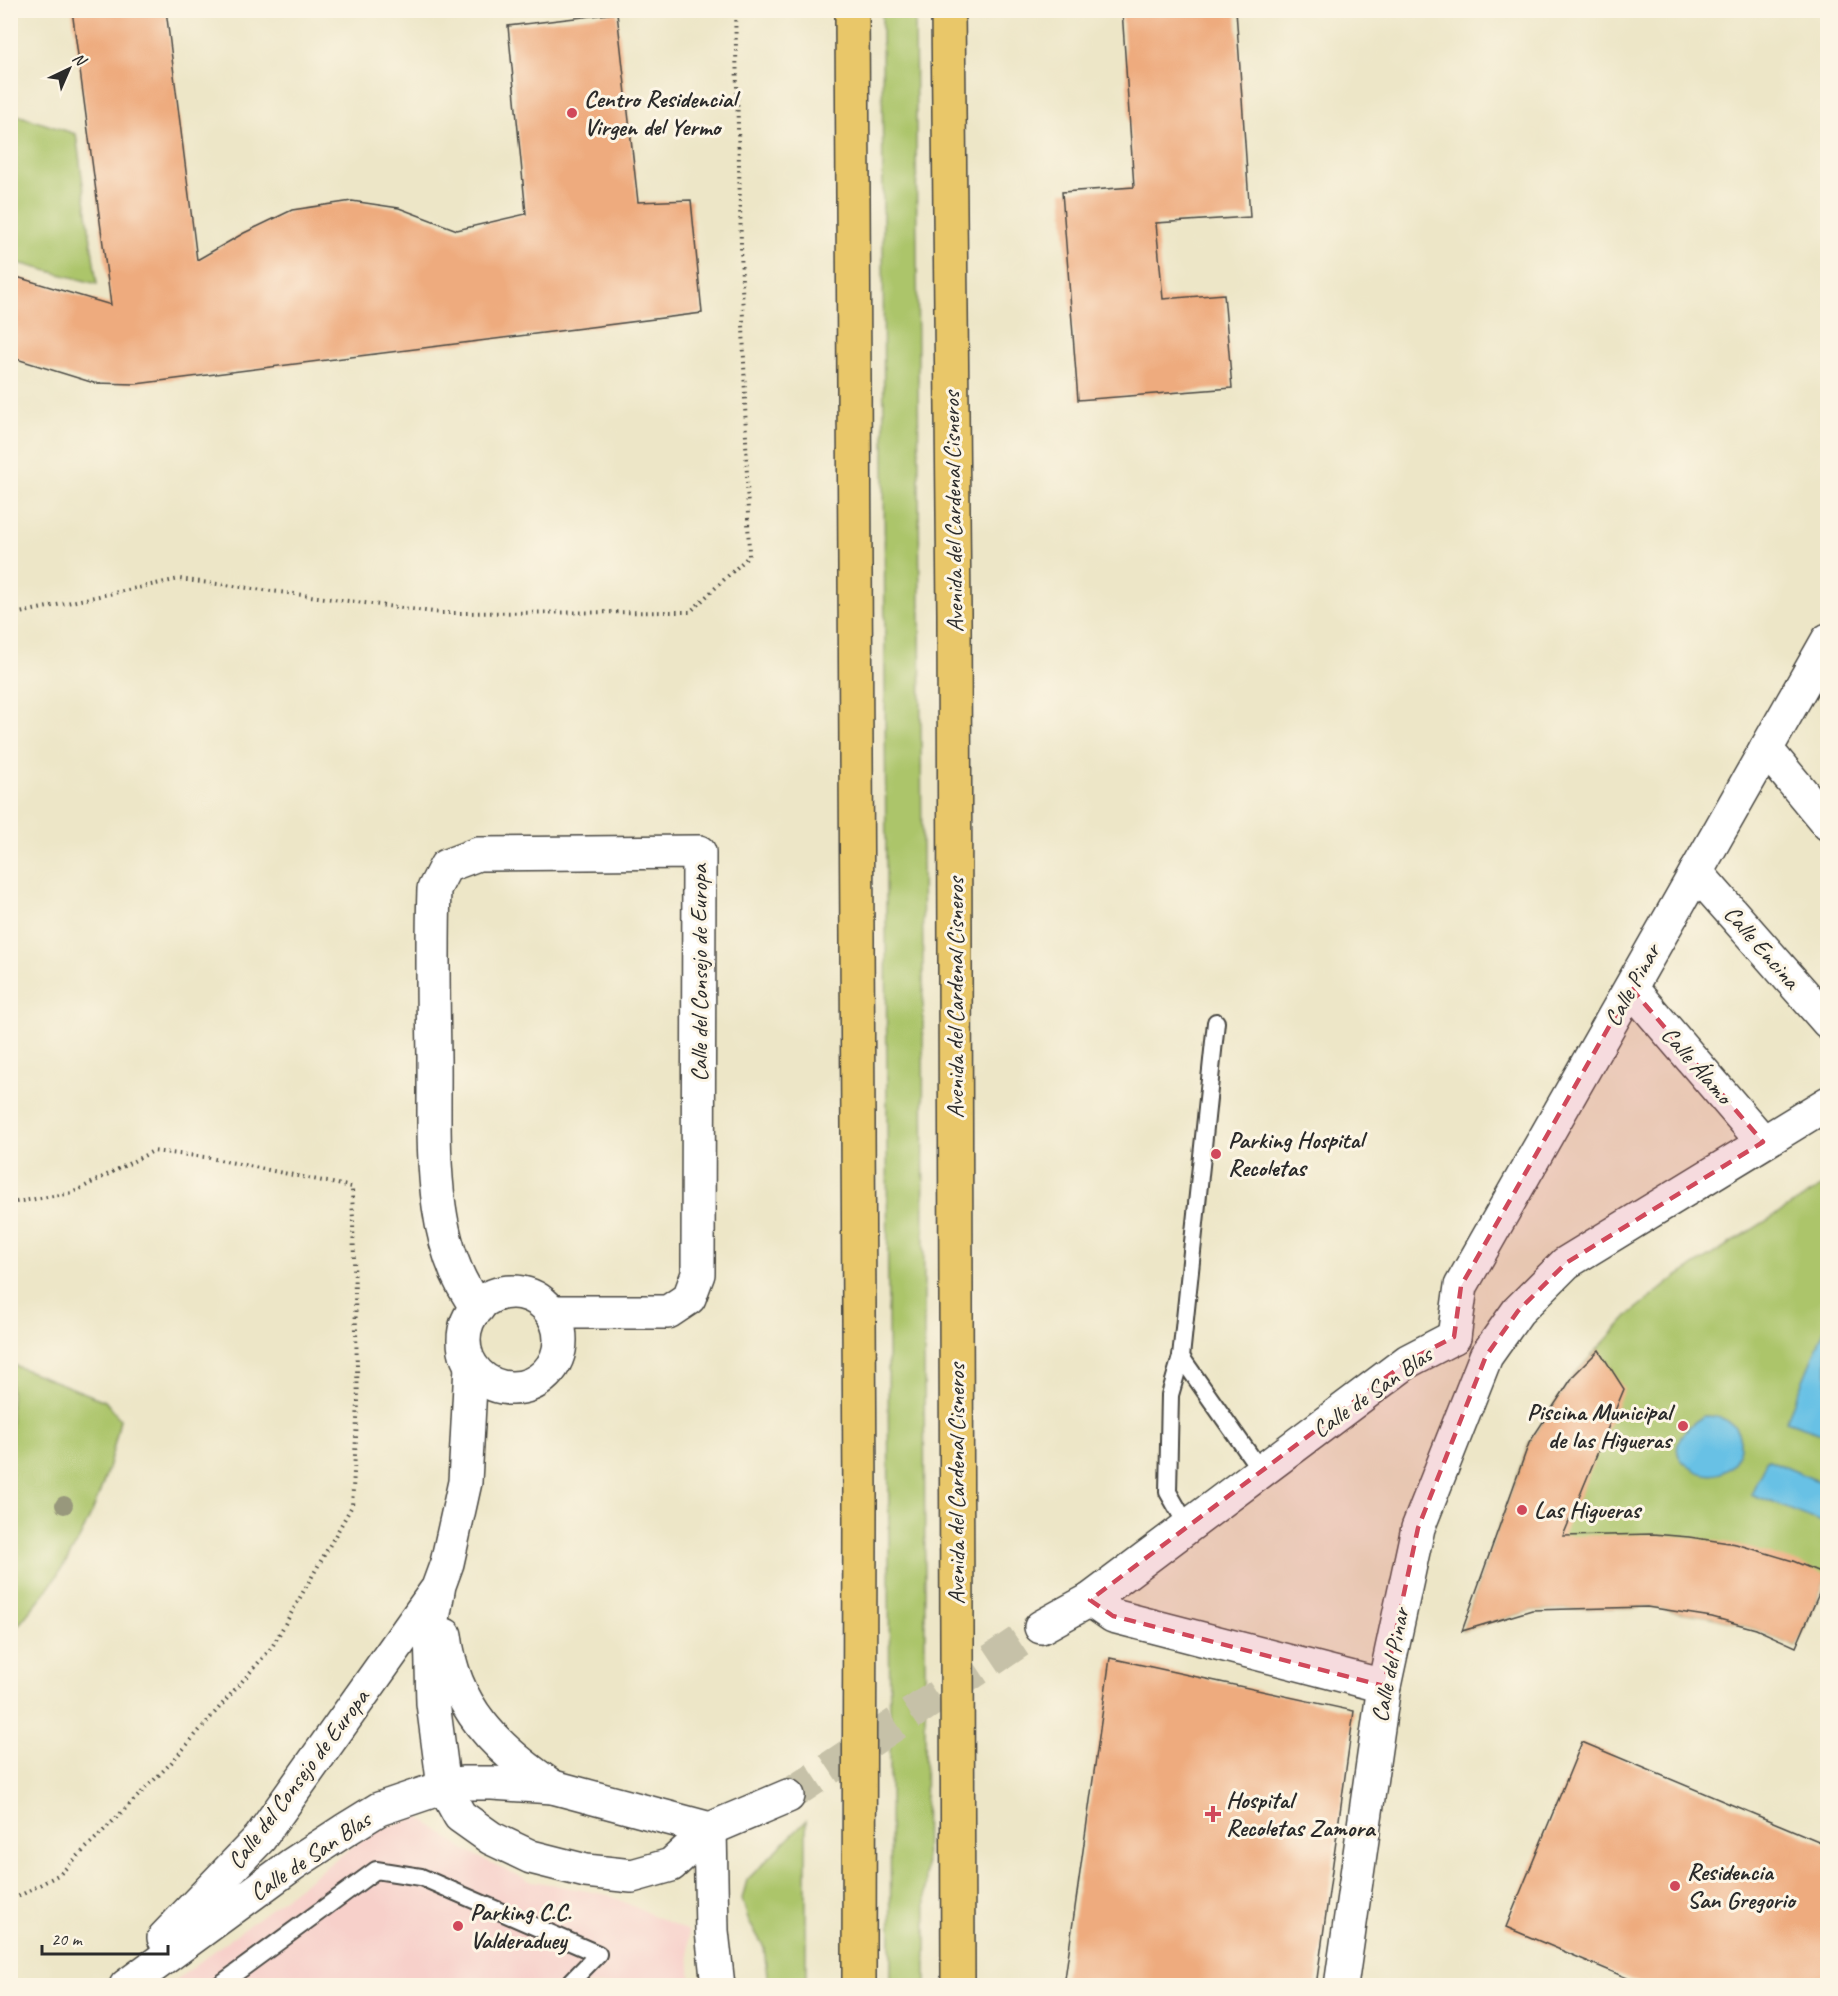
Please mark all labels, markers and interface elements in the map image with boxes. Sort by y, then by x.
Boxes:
north arrow [39,39,99,99]
text: N [68,48,91,72]
place label: Centro Residencial Virgen del Yermo [584,84,741,142]
marker: Centro Residencial Virgen del Yermo [565,106,579,120]
street label: Avenida del Cardenal Cisneros [936,388,970,633]
street label: Calle del Consejo de Europa [684,863,714,1082]
street label: Avenida del Cardenal Cisneros [940,875,970,1119]
street label: Calle Encina [1717,899,1808,996]
street label: Calle Pinar [1597,937,1668,1031]
street label: Calle Álamo [1655,1020,1741,1112]
place label: Parking Hospital Recoletas [1228,1125,1368,1183]
marker: Parking Hospital Recoletas [1209,1147,1223,1161]
street label: Calle de San Blas [1306,1339,1439,1444]
street label: Avenida del Cardenal Cisneros [941,1361,971,1605]
place label: Piscina Municipal de las Higueras [1527,1397,1676,1455]
marker: Piscina Municipal de las Higueras [1676,1419,1690,1433]
place label: Las Higueras [1534,1495,1643,1525]
marker: Las Higueras [1515,1503,1529,1517]
street label: Calle del Pinar [1364,1603,1416,1725]
street label: Calle del Consejo de Europa [221,1682,376,1875]
place label: Hospital Recoletas Zamora [1226,1785,1377,1843]
street label: Calle de San Blas [244,1804,378,1907]
marker: Hospital Recoletas Zamora [1204,1805,1222,1823]
place label: Residencia San Gregorio [1687,1857,1797,1915]
marker: Residencia San Gregorio [1668,1879,1682,1893]
place label: Parking C.C. Valderaduey [470,1897,573,1955]
scale bar [42,1918,168,1956]
marker: Parking C.C. Valderaduey [451,1919,465,1933]
text: 20 m [51,1928,84,1950]

